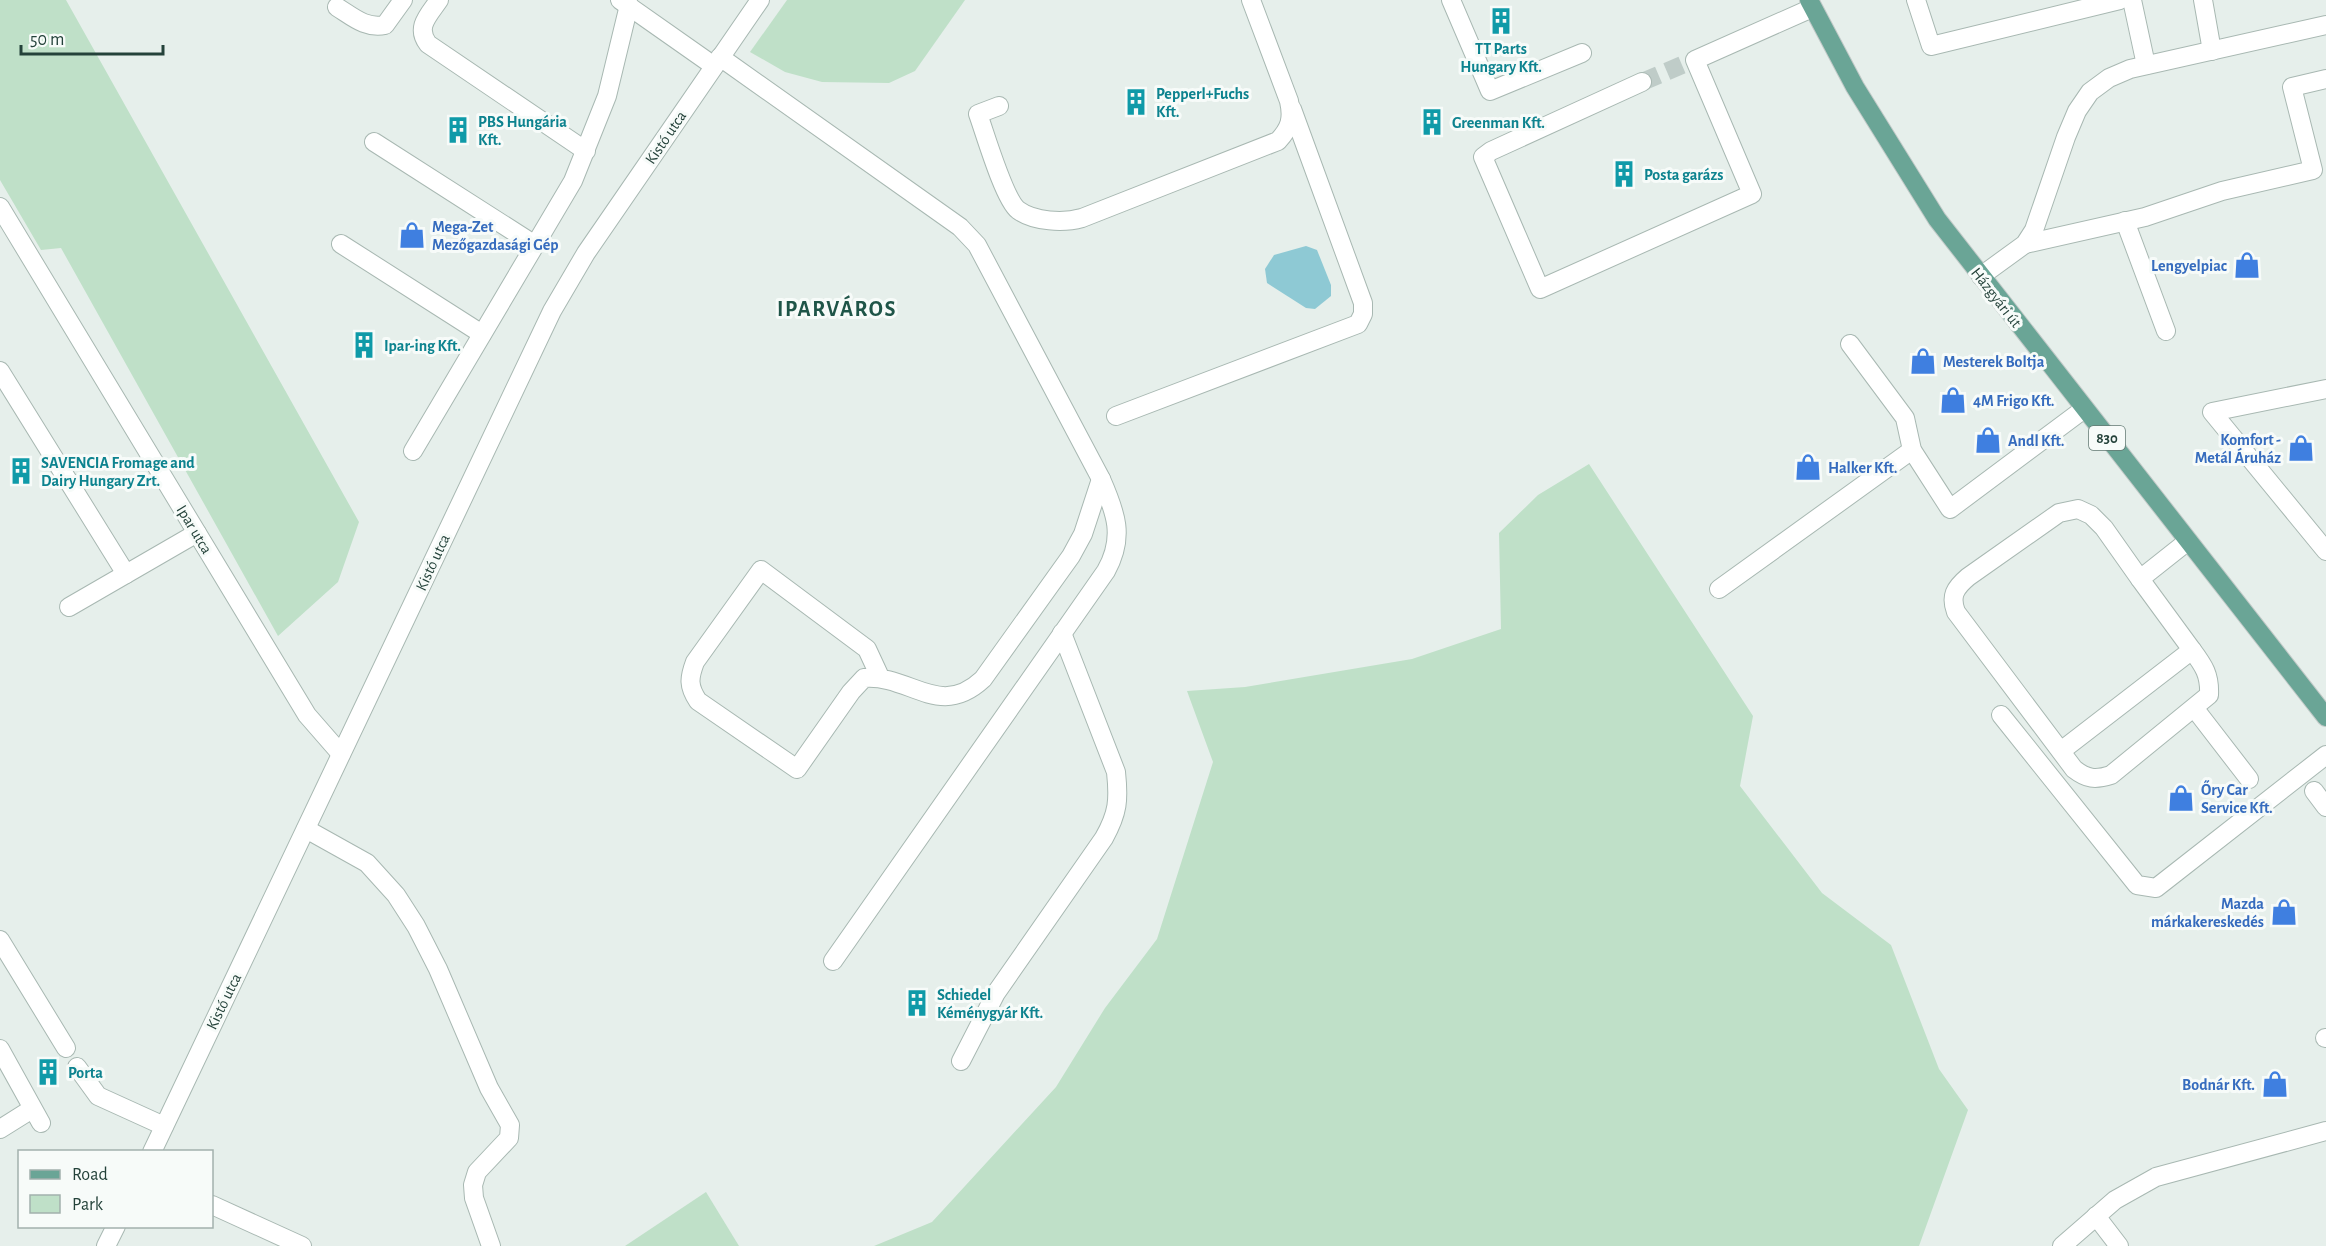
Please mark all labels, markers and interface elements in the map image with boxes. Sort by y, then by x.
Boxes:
building icon: TT Parts Hungary Kft. [1486,6,1516,36]
scale bar [21,18,164,56]
text: 50 m [30,31,64,49]
place label: TT Parts Hungary Kft. [1460,41,1542,76]
place label: Pepperl+Fuchs Kft. [1156,86,1249,120]
building icon: Pepperl+Fuchs Kft. [1121,87,1151,117]
building icon: Greenman Kft. [1417,107,1447,137]
street label: Kistó utca [642,108,689,167]
place label: PBS Hungária Kft. [478,114,567,148]
building icon: PBS Hungária Kft. [443,115,473,145]
place label: Greenman Kft. [1452,115,1545,131]
building icon: Posta garázs [1609,159,1639,189]
place label: Posta garázs [1644,167,1723,183]
place label: Mega-Zet Mezőgazdasági Gép [432,219,559,253]
shop icon: Mega-Zet Mezőgazdasági Gép [397,220,427,250]
shop icon: Lengyelpiac [2232,250,2262,280]
place label: Lengyelpiac [2151,258,2227,275]
street label: Házgyári út [1967,265,2024,331]
district label: IPARVÁROS [777,295,897,320]
building icon: Ipar-ing Kft. [349,330,379,360]
place label: Ipar-ing Kft. [384,338,461,354]
shop icon: Mesterek Boltja [1908,346,1938,376]
place label: Mesterek Boltja [1943,354,2045,371]
shop icon: 4M Frigo Kft. [1938,385,1968,415]
place label: 4M Frigo Kft. [1973,393,2054,409]
shop icon: Andl Kft. [1973,425,2003,455]
road number: 830 [2089,426,2125,450]
place label: Komfort - Metál Áruház [2195,432,2281,466]
place label: Andl Kft. [2008,433,2064,449]
shop icon: Komfort - Metál Áruház [2286,433,2316,463]
shop icon: Halker Kft. [1793,452,1823,482]
place label: SAVENCIA Fromage and Dairy Hungary Zrt. [41,455,195,490]
building icon: SAVENCIA Fromage and Dairy Hungary Zrt. [6,456,36,486]
place label: Halker Kft. [1828,460,1897,476]
street label: Ipar utca [173,502,215,557]
street label: Kistó utca [413,532,453,593]
place label: Őry Car Service Kft. [2201,780,2273,816]
shop icon: Őry Car Service Kft. [2166,783,2196,813]
place label: Mazda márkakereskedés [2151,896,2264,930]
shop icon: Mazda márkakereskedés [2269,897,2299,927]
street label: Kistó utca [203,971,244,1032]
place label: Schiedel Kéménygyár Kft. [937,987,1043,1022]
building icon: Schiedel Kéménygyár Kft. [902,988,932,1018]
building icon: Porta [33,1057,63,1087]
place label: Porta [68,1065,103,1081]
shop icon: Bodnár Kft. [2260,1069,2290,1099]
place label: Bodnár Kft. [2182,1077,2255,1093]
legend [18,1150,213,1228]
text: Road [72,1166,108,1184]
text: Park [72,1196,104,1214]

